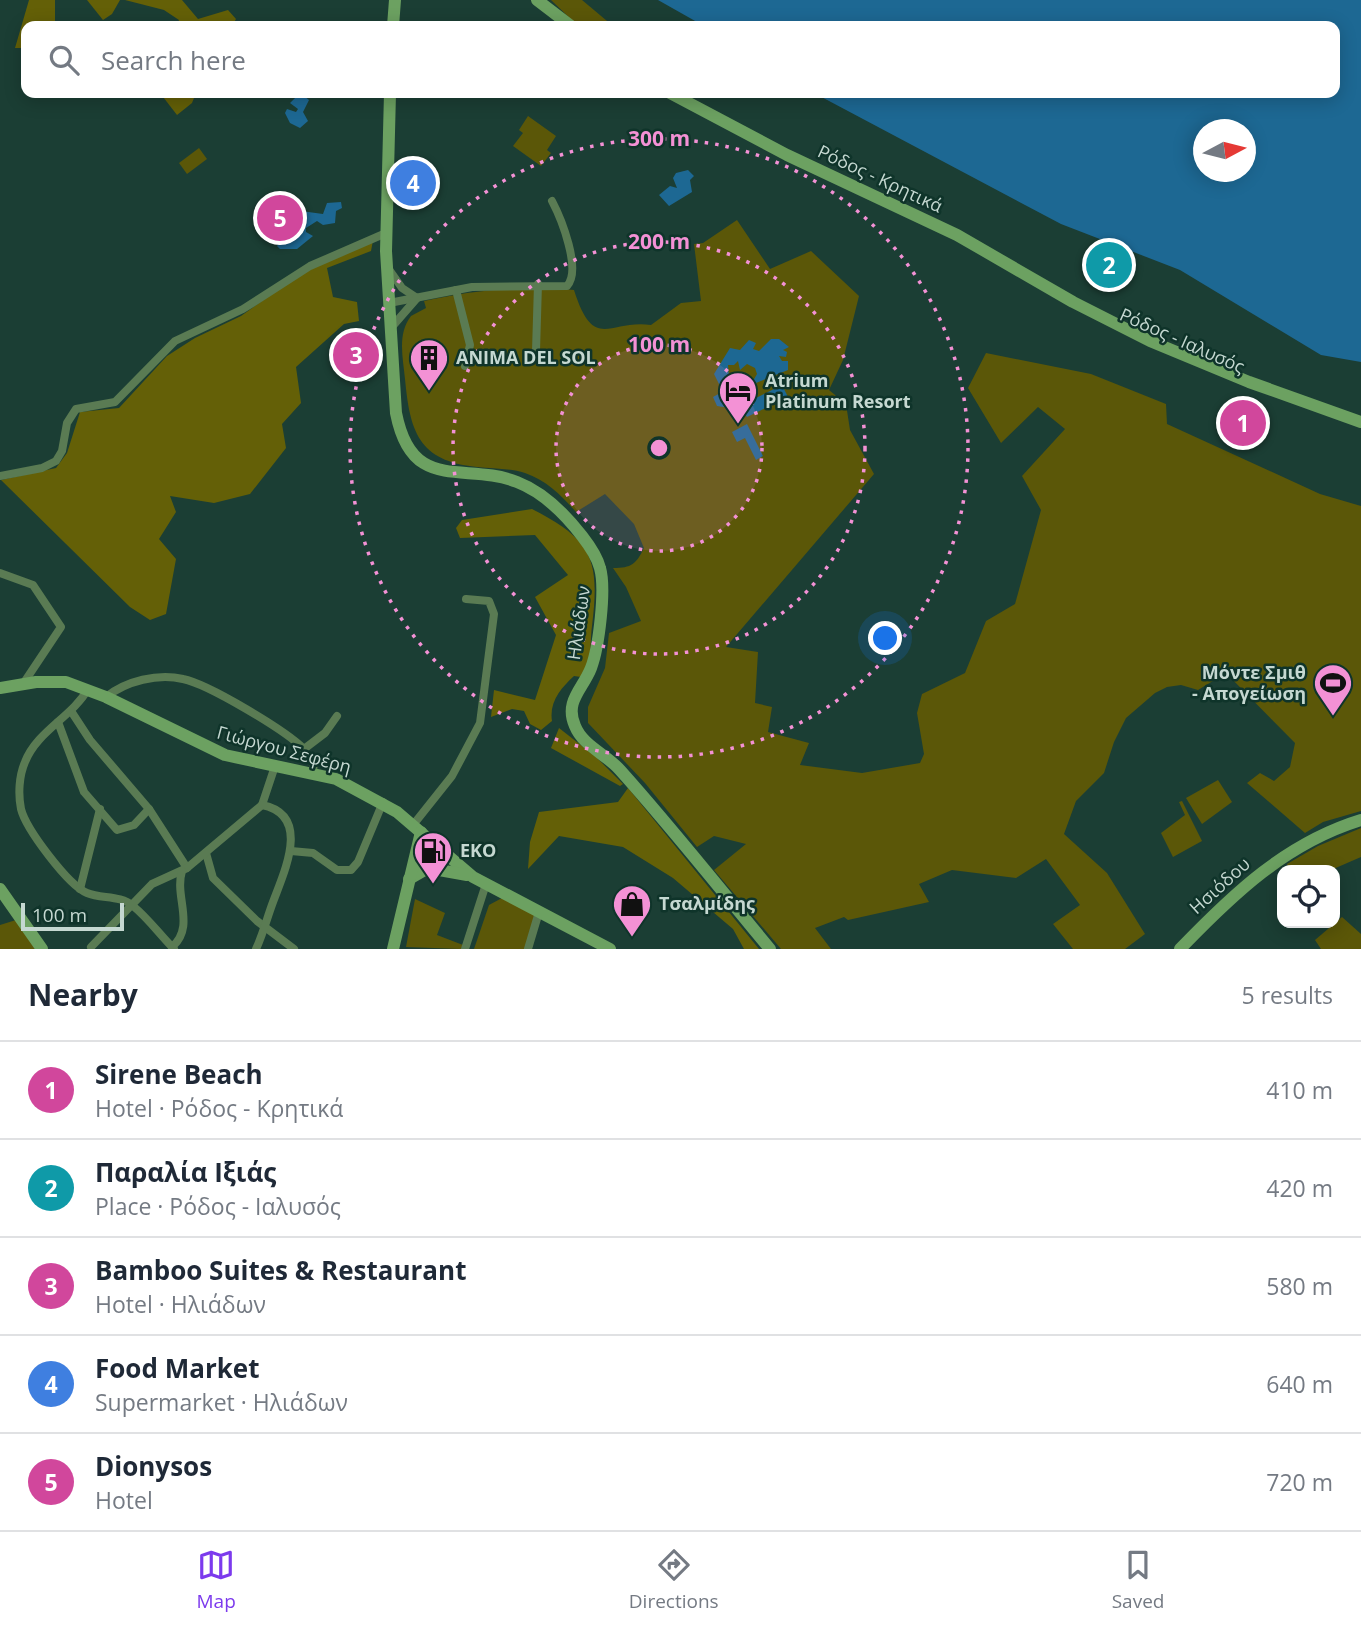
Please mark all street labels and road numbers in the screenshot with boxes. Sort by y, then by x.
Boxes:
street label: Ρόδος - Κρητικά [814,139,947,218]
street label: Ρόδος - Ιαλυσός [1116,302,1249,378]
street label: Ηλιάδων [561,584,595,661]
street label: Γιώργου Σεφέρη [214,720,354,778]
street label: Ησιόδου [1184,852,1255,919]

